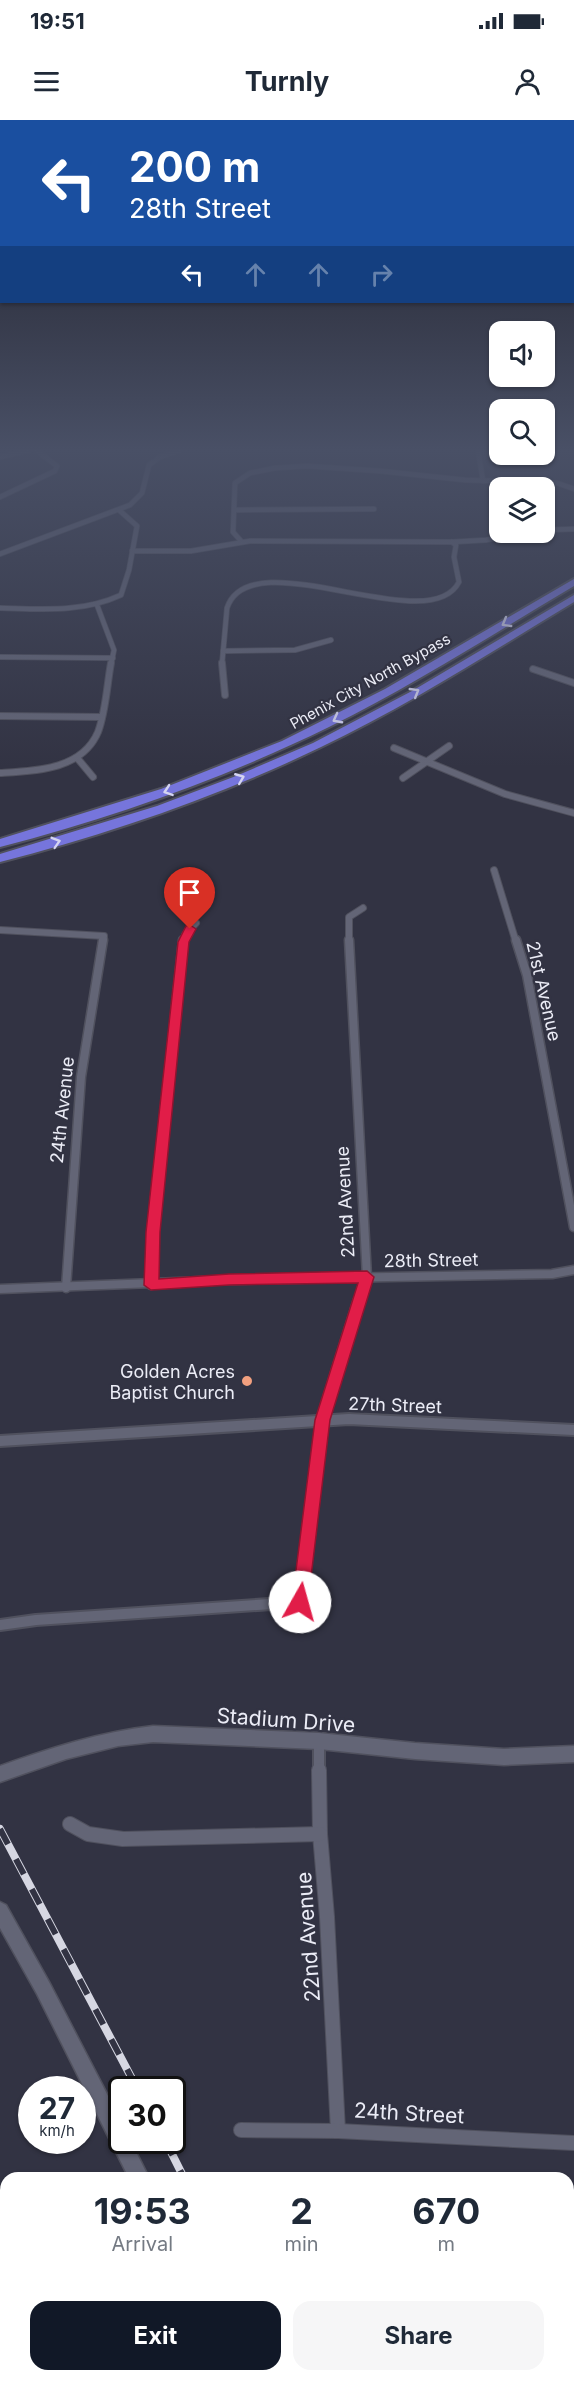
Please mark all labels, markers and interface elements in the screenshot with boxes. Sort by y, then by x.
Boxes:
text: 19:51 [30,8,85,34]
icon: menu [30,65,63,98]
text: Turnly [245,65,329,98]
icon: person [511,65,544,98]
text: 200 m [129,141,260,192]
icon: left [30,144,108,222]
text: 28th Street [129,192,271,225]
icon: left [176,258,209,291]
icon: ahead [239,258,272,291]
icon: ahead [302,258,335,291]
icon: right [365,258,398,291]
map controls [489,321,555,543]
button: sound [489,321,555,387]
button: search [489,399,555,465]
button: layers [489,477,555,543]
one-way arrow [502,615,512,627]
street label: Phenix City North Bypass [286,629,454,733]
one-way arrow [409,688,419,700]
one-way arrow [332,712,343,724]
one-way arrow [235,773,245,786]
one-way arrow [164,784,174,797]
one-way arrow [50,837,61,849]
pin [164,867,215,929]
icon: arrive [173,876,206,909]
street label: 21st Avenue [522,939,566,1043]
street label: 24th Avenue [46,1056,78,1164]
street label: 22nd Avenue [332,1146,358,1258]
street label: 28th Street [384,1249,479,1271]
place label: Golden Acres Baptist Church [110,1361,235,1403]
marker: Golden Acres Baptist Church [240,1374,254,1388]
street label: 27th Street [348,1393,442,1417]
position arrow [268,1570,332,1634]
street label: Stadium Drive [216,1703,356,1737]
street label: 22nd Avenue [291,1871,325,2003]
speed limit sign: 30 [108,2076,186,2154]
text: 27 [39,2090,75,2126]
street label: 24th Street [353,2098,465,2128]
text: km/h [39,2121,75,2140]
text: 19:53 [94,2189,191,2233]
text: 2 [290,2189,313,2233]
text: 670 [412,2189,480,2233]
text: Arrival [111,2232,173,2256]
text: min [284,2232,319,2256]
text: m [438,2232,455,2256]
button: Exit [30,2301,281,2370]
button: Share [293,2301,544,2370]

